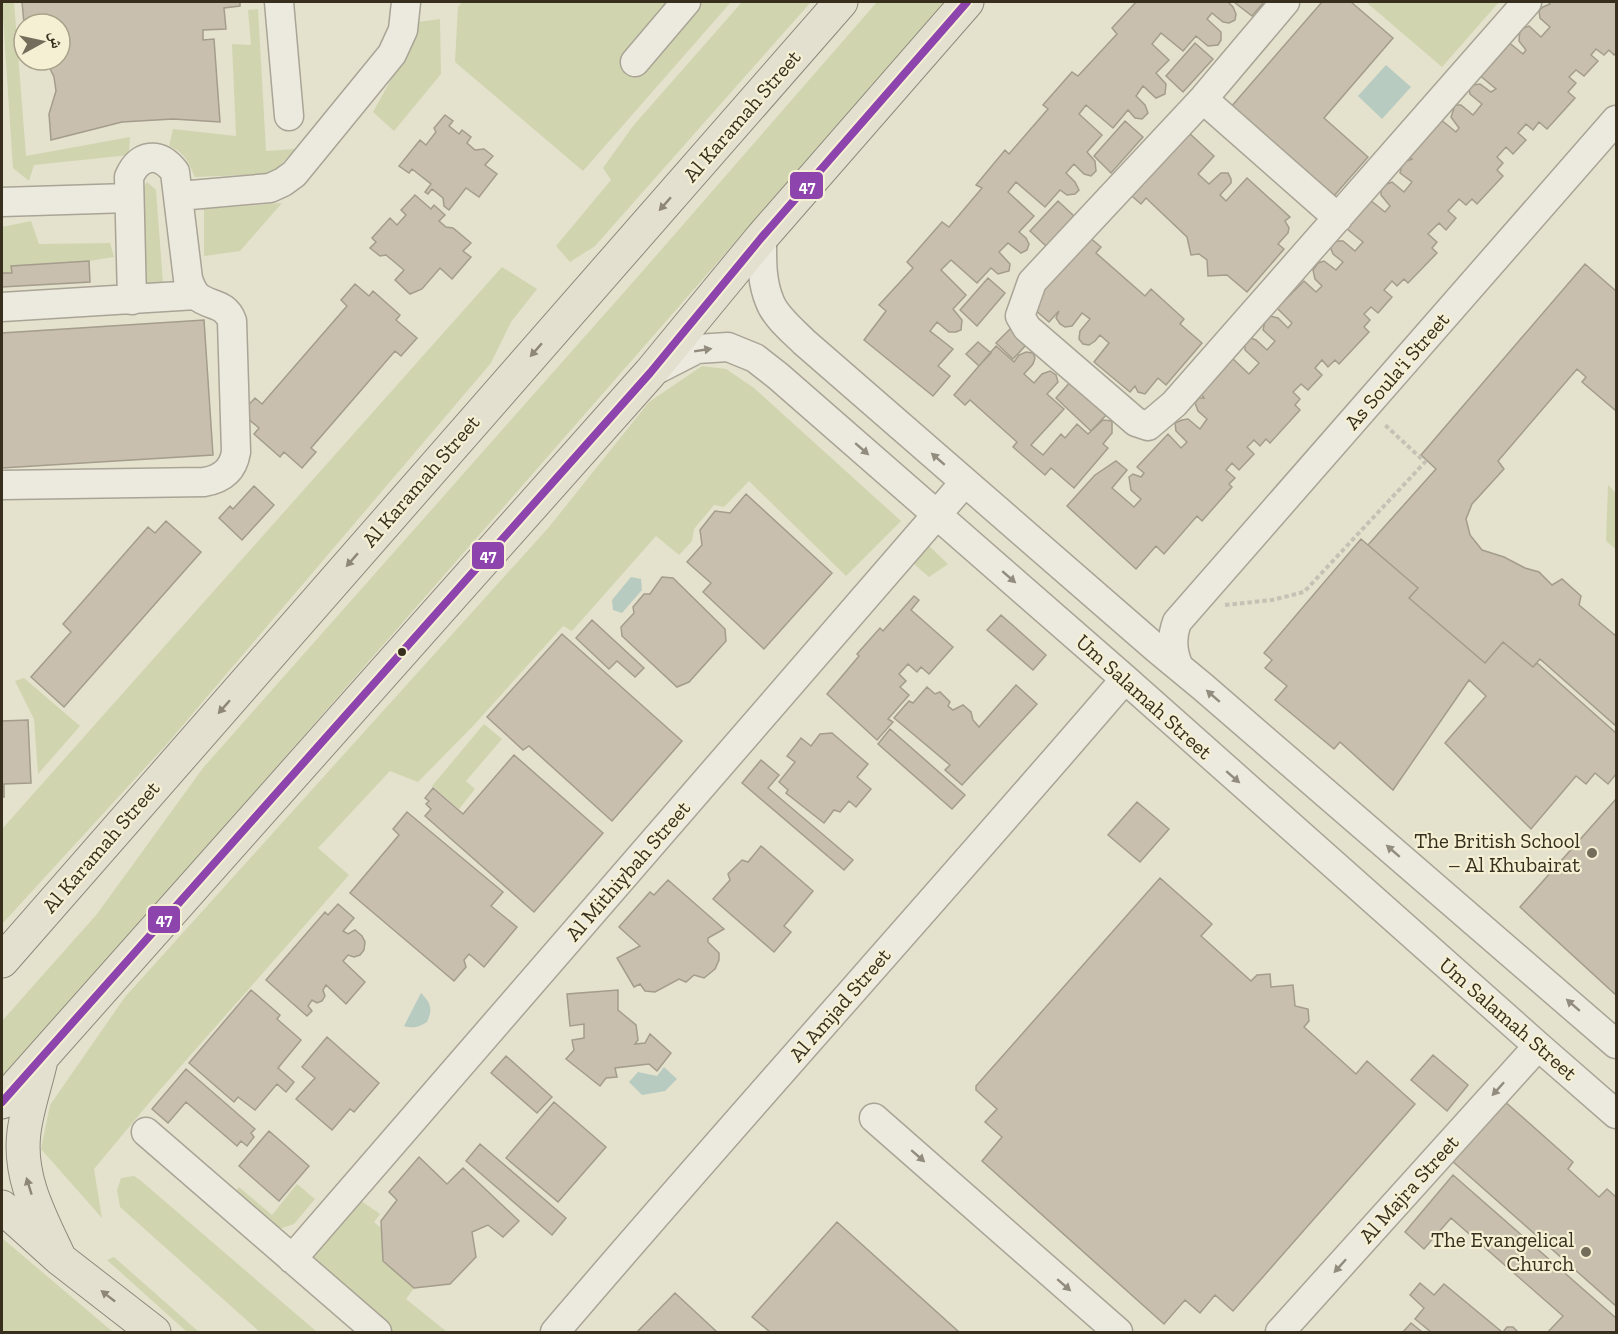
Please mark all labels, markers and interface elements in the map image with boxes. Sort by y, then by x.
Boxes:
north arrow [12,12,72,72]
text: ش [46,30,67,50]
street label: Al Karamah Street [678,44,806,187]
line badge: 47 [789,171,824,200]
text: 47 [799,177,815,196]
one-way arrow [658,196,671,211]
street label: As Soula'i Street [1339,307,1454,434]
one-way arrow [530,342,543,357]
one-way arrow [694,345,713,354]
street label: Al Karamah Street [357,409,485,552]
one-way arrow [854,442,869,455]
one-way arrow [931,453,946,466]
line badge: 47 [471,541,505,570]
text: 47 [480,546,496,565]
one-way arrow [346,552,359,567]
one-way arrow [1001,571,1017,584]
street label: Um Salamah Street [1071,629,1218,764]
unlabelled marker [396,646,408,658]
one-way arrow [1206,689,1221,703]
one-way arrow [218,699,231,714]
one-way arrow [1226,770,1241,784]
street label: Al Karamah Street [37,775,165,918]
street label: Al Mithiybah Street [560,795,695,946]
place label: The British School – Al Khubairat [1414,828,1580,877]
one-way arrow [1385,844,1401,857]
marker: The British School – Al Khubairat [1585,846,1599,860]
line badge: 47 [147,905,181,934]
text: 47 [156,910,172,929]
street label: Al Amjad Street [784,943,897,1067]
street label: Um Salamah Street [1434,952,1583,1085]
one-way arrow [1566,999,1581,1012]
one-way arrow [1492,1081,1505,1096]
street label: Al Majra Street [1354,1129,1465,1249]
one-way arrow [910,1149,925,1162]
one-way arrow [24,1177,33,1195]
place label: The Evangelical Church [1431,1227,1574,1276]
marker: The Evangelical Church [1579,1245,1593,1259]
one-way arrow [1333,1258,1347,1273]
one-way arrow [1056,1278,1071,1291]
one-way arrow [100,1290,116,1303]

